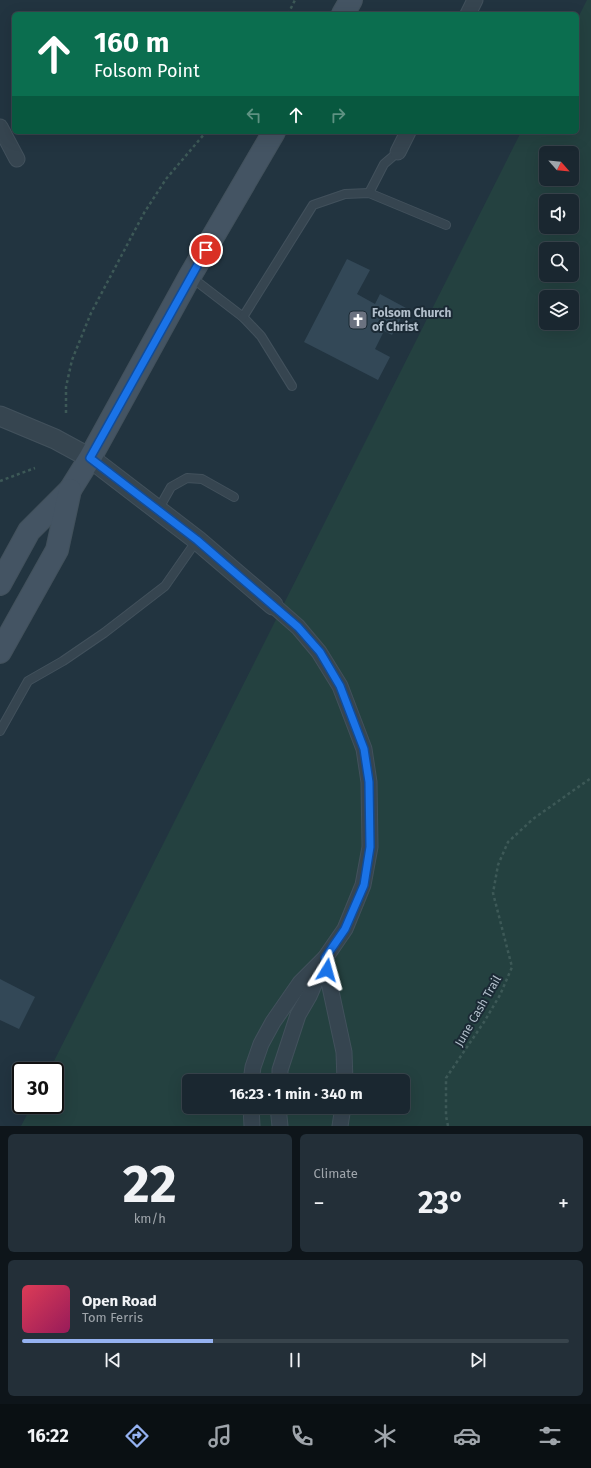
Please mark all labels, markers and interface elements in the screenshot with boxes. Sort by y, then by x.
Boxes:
text: 160 m [94,26,169,59]
icon: ahead [28,28,80,80]
text: Folsom Point [94,60,200,82]
icon: left [243,104,265,126]
icon: ahead [285,104,307,126]
icon: right [327,104,349,126]
north arrow [539,146,579,186]
map controls [539,146,579,330]
button: sound [539,194,579,234]
pin [189,233,223,267]
icon: arrive [195,239,217,261]
button: search [539,242,579,282]
button: layers [539,290,579,330]
place label: Folsom Church of Christ [372,306,452,334]
church icon: Folsom Church of Christ [347,309,369,331]
position arrow [306,949,348,991]
street label: June Cash Trail [452,973,504,1049]
speed limit sign: 30 [12,1062,64,1114]
text: 16:23 · 1 min · 340 m [229,1085,363,1103]
text: 22 [123,1153,177,1216]
text: Climate [314,1166,358,1181]
text: 23° [418,1185,465,1221]
text: − [314,1190,325,1217]
text: + [558,1190,569,1217]
text: km/h [134,1211,166,1226]
text: Open Road [82,1292,157,1310]
text: Tom Ferris [82,1310,143,1325]
icon: previous [102,1349,124,1371]
icon: pause [284,1349,306,1371]
icon: next [467,1349,489,1371]
icon: directions [123,1422,151,1450]
icon: music [206,1422,234,1450]
icon: phone [288,1422,316,1450]
icon: climate [371,1422,399,1450]
icon: car [453,1422,481,1450]
icon: filters [536,1422,564,1450]
text: 16:22 [27,1425,69,1447]

